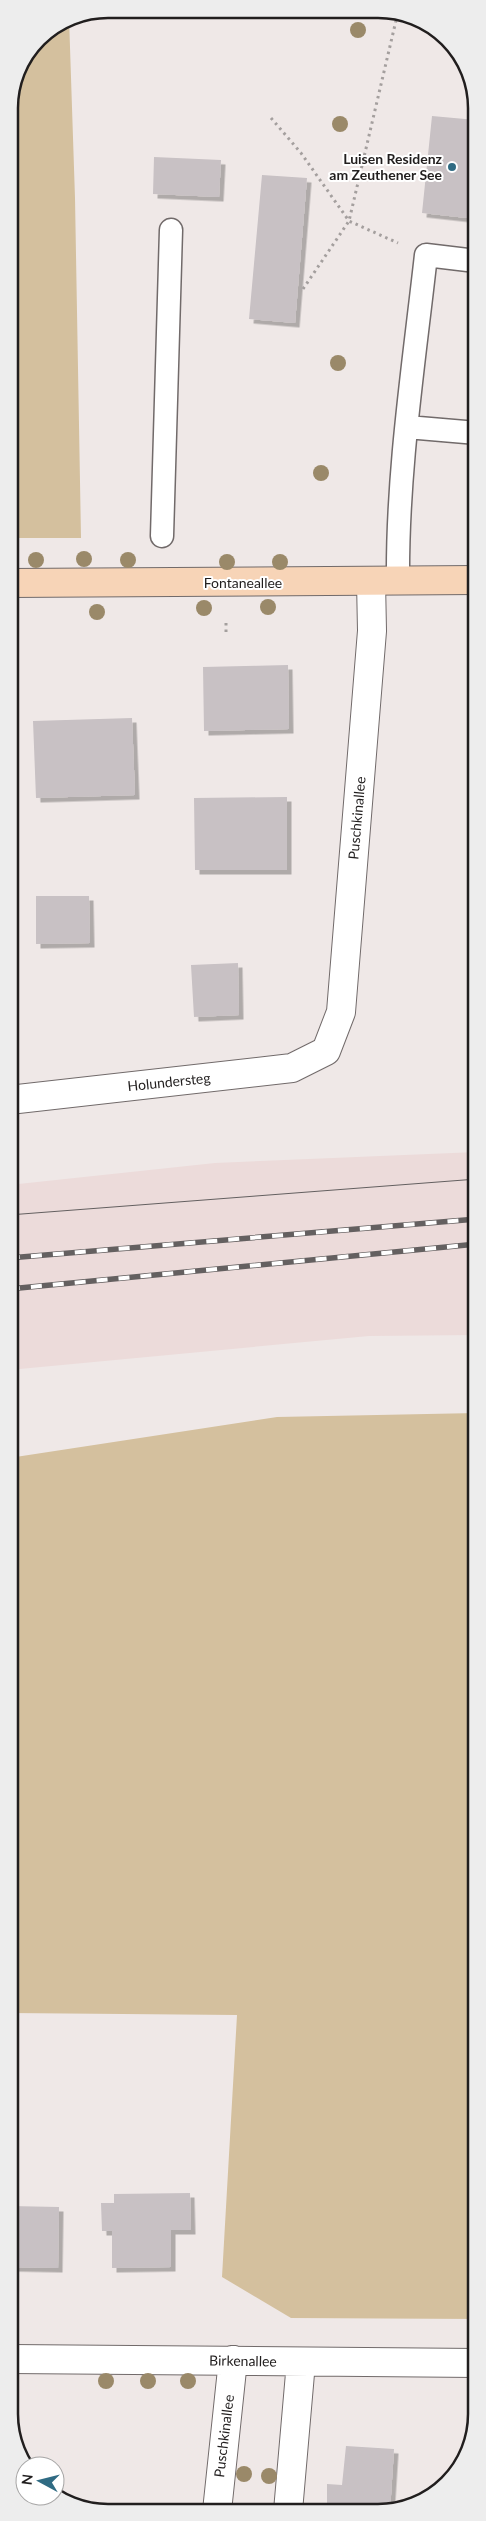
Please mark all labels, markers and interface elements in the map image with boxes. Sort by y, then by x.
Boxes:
place label: Luisen Residenz am Zeuthener See [329,150,443,183]
marker: Luisen Residenz am Zeuthener See [446,161,458,173]
street label: Fontaneallee [204,574,282,591]
street label: Puschkinallee [344,776,369,860]
street label: Holundersteg [127,1069,211,1094]
street label: Birkenallee [209,2351,277,2370]
street label: Puschkinallee [210,2394,237,2478]
north arrow [15,2456,65,2506]
text: N [18,2473,36,2486]

